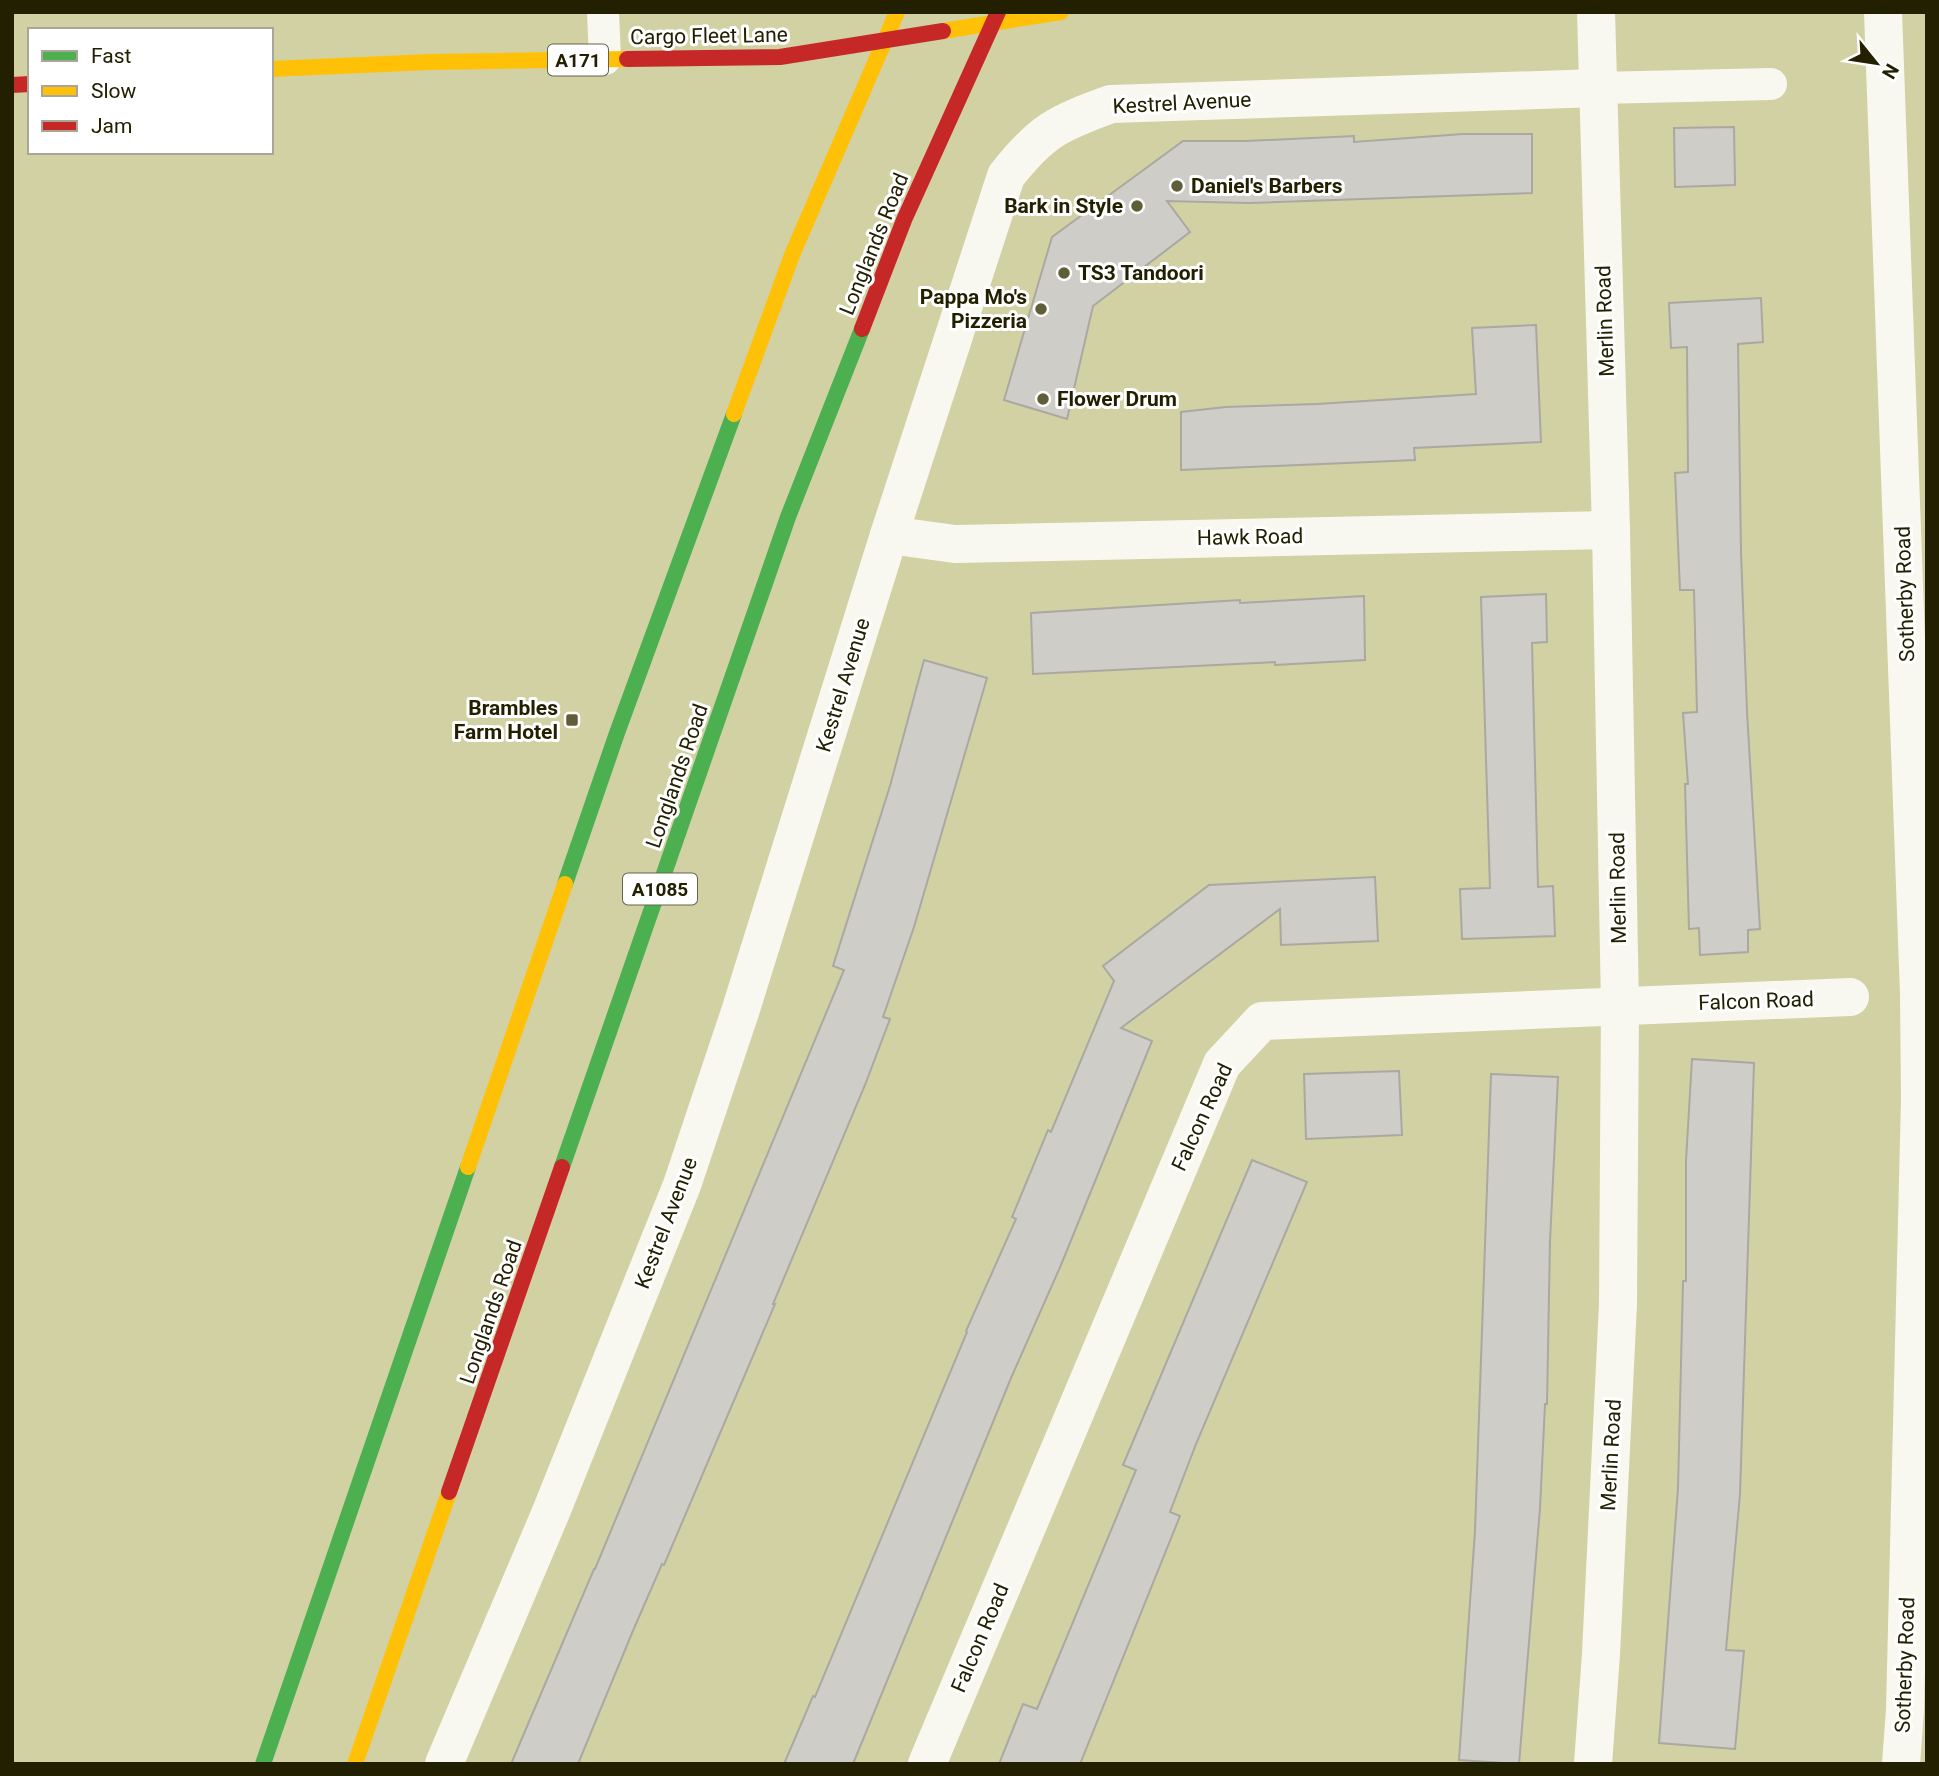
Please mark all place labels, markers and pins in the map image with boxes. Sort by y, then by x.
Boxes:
place label: Daniel's Barbers [1191,174,1343,198]
marker: Daniel's Barbers [1169,178,1185,194]
place label: Bark in Style [1004,194,1123,218]
marker: Bark in Style [1129,198,1145,214]
place label: TS3 Tandoori [1078,261,1204,285]
marker: TS3 Tandoori [1056,265,1072,281]
place label: Pappa Mo's Pizzeria [920,285,1027,333]
marker: Pappa Mo's Pizzeria [1033,301,1049,317]
place label: Flower Drum [1057,387,1177,411]
marker: Flower Drum [1035,391,1051,407]
place label: Brambles Farm Hotel [454,696,558,744]
marker: Brambles Farm Hotel [564,712,580,728]

